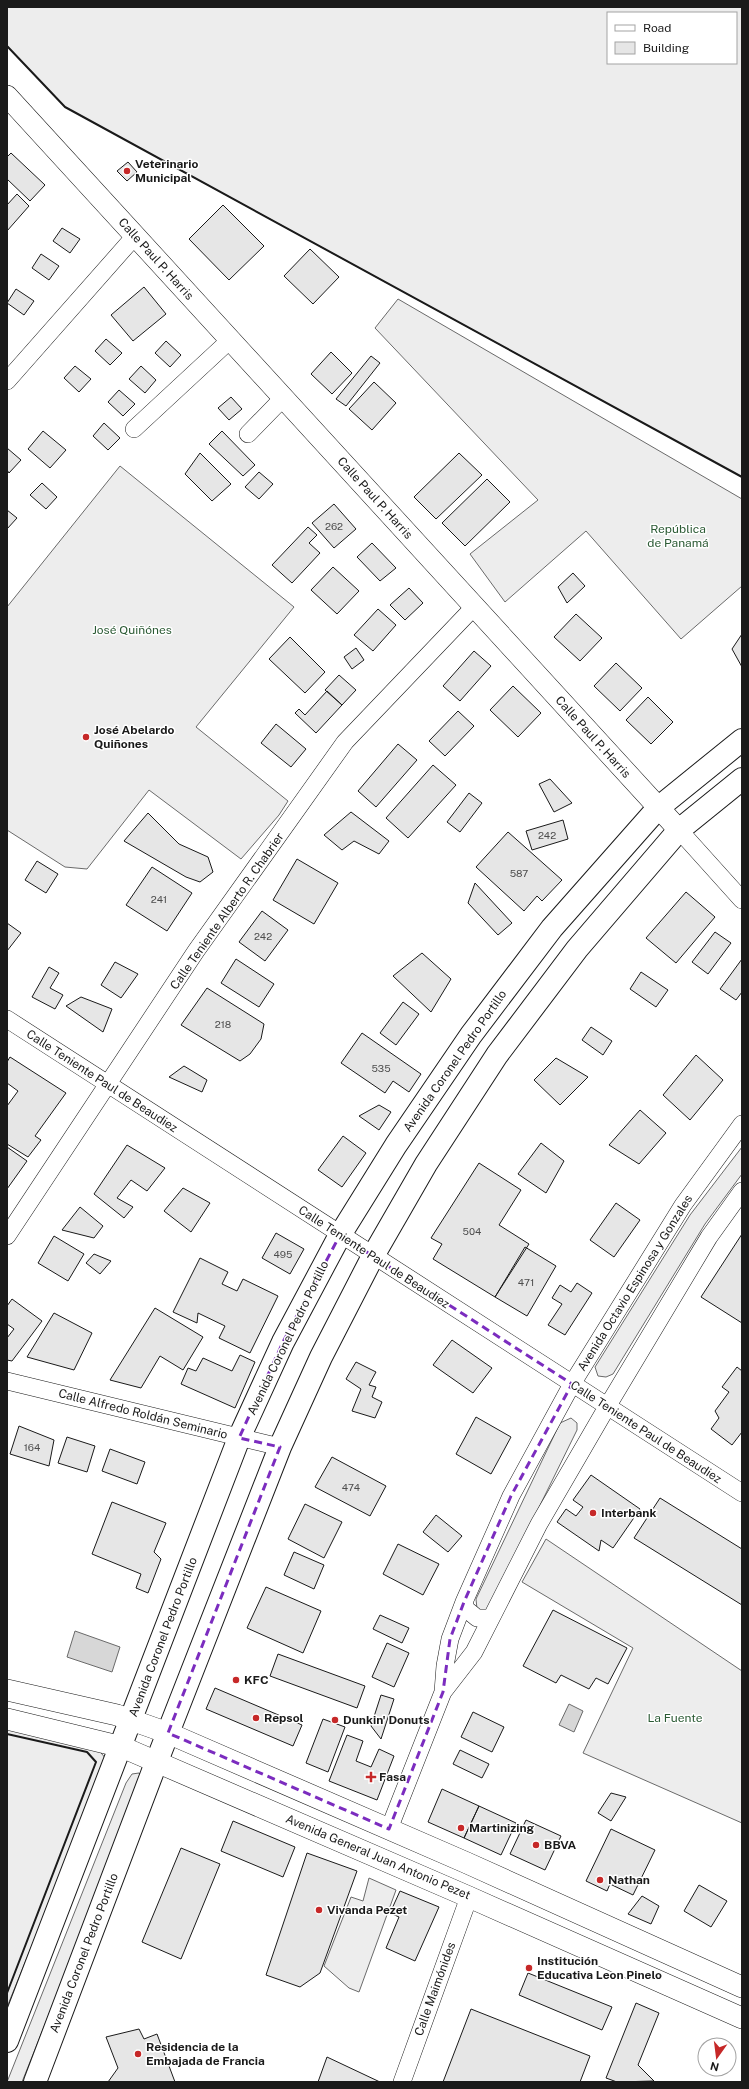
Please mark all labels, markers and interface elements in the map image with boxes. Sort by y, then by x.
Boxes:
legend [607,12,737,64]
text: Road [643,21,671,35]
text: Building [643,41,689,55]
place label: Veterinario Municipal [135,157,198,185]
marker: Veterinario Municipal [122,166,132,176]
street label: Calle Paul P. Harris [116,215,196,303]
street label: Calle Paul P. Harris [335,454,415,542]
house number: 262 [325,520,343,532]
park label: República de Panamá [647,522,709,550]
park label: José Quiñónes [92,623,172,637]
street label: Calle Paul P. Harris [553,693,633,781]
place label: José Abelardo Quiñones [94,723,174,751]
marker: José Abelardo Quiñones [81,732,91,742]
house number: 242 [538,829,556,841]
street label: Calle Teniente Alberto R. Chabrier [167,830,287,992]
house number: 587 [510,867,528,879]
house number: 241 [151,893,167,905]
house number: 242 [254,930,272,942]
street label: Avenida Coronel Pedro Portillo [401,987,510,1135]
house number: 218 [215,1018,231,1030]
street label: Calle Teniente Paul de Beaudiez [24,1027,180,1135]
house number: 535 [371,1062,391,1074]
street label: Avenida Octavio Espinosa y Gonzales [575,1192,695,1374]
street label: Calle Teniente Paul de Beaudiez [296,1203,452,1311]
house number: 504 [463,1225,481,1237]
house number: 495 [274,1248,292,1260]
street label: Avenida Coronel Pedro Portillo [245,1258,332,1417]
house number: 471 [518,1276,534,1288]
street label: Calle Teniente Paul de Beaudiez [568,1378,724,1486]
street label: Calle Alfredo Roldán Seminario [57,1386,229,1442]
house number: 164 [24,1441,40,1453]
house number: 474 [342,1481,360,1493]
place label: Interbank [601,1506,656,1520]
marker: Interbank [588,1508,598,1518]
street label: Avenida Coronel Pedro Portillo [126,1555,200,1719]
place label: KFC [244,1673,269,1687]
marker: KFC [231,1675,241,1685]
place label: Repsol [264,1711,304,1725]
park label: La Fuente [647,1711,703,1725]
marker: Repsol [251,1713,261,1723]
place label: Dunkin' Donuts [343,1713,430,1727]
marker: Dunkin' Donuts [330,1715,340,1725]
place label: Fasa [379,1770,406,1784]
marker: Fasa [366,1772,376,1782]
street label: Avenida General Juan Antonio Pezet [284,1812,473,1903]
place label: Martinizing [469,1821,535,1835]
marker: Martinizing [456,1823,466,1833]
place label: BBVA [544,1838,576,1852]
marker: BBVA [531,1840,541,1850]
street label: Avenida Coronel Pedro Portillo [47,1871,121,2035]
place label: Nathan [608,1873,650,1887]
marker: Nathan [595,1875,605,1885]
place label: Vivanda Pezet [327,1903,407,1917]
marker: Vivanda Pezet [314,1905,324,1915]
street label: Calle Maimónides [412,1940,458,2038]
place label: Institución Educativa Leon Pinelo [537,1954,662,1982]
marker: Institución Educativa Leon Pinelo [524,1963,534,1973]
north arrow [697,2037,737,2077]
place label: Residencia de la Embajada de Francia [146,2040,265,2068]
marker: Residencia de la Embajada de Francia [133,2049,143,2059]
text: N [709,2060,720,2074]

